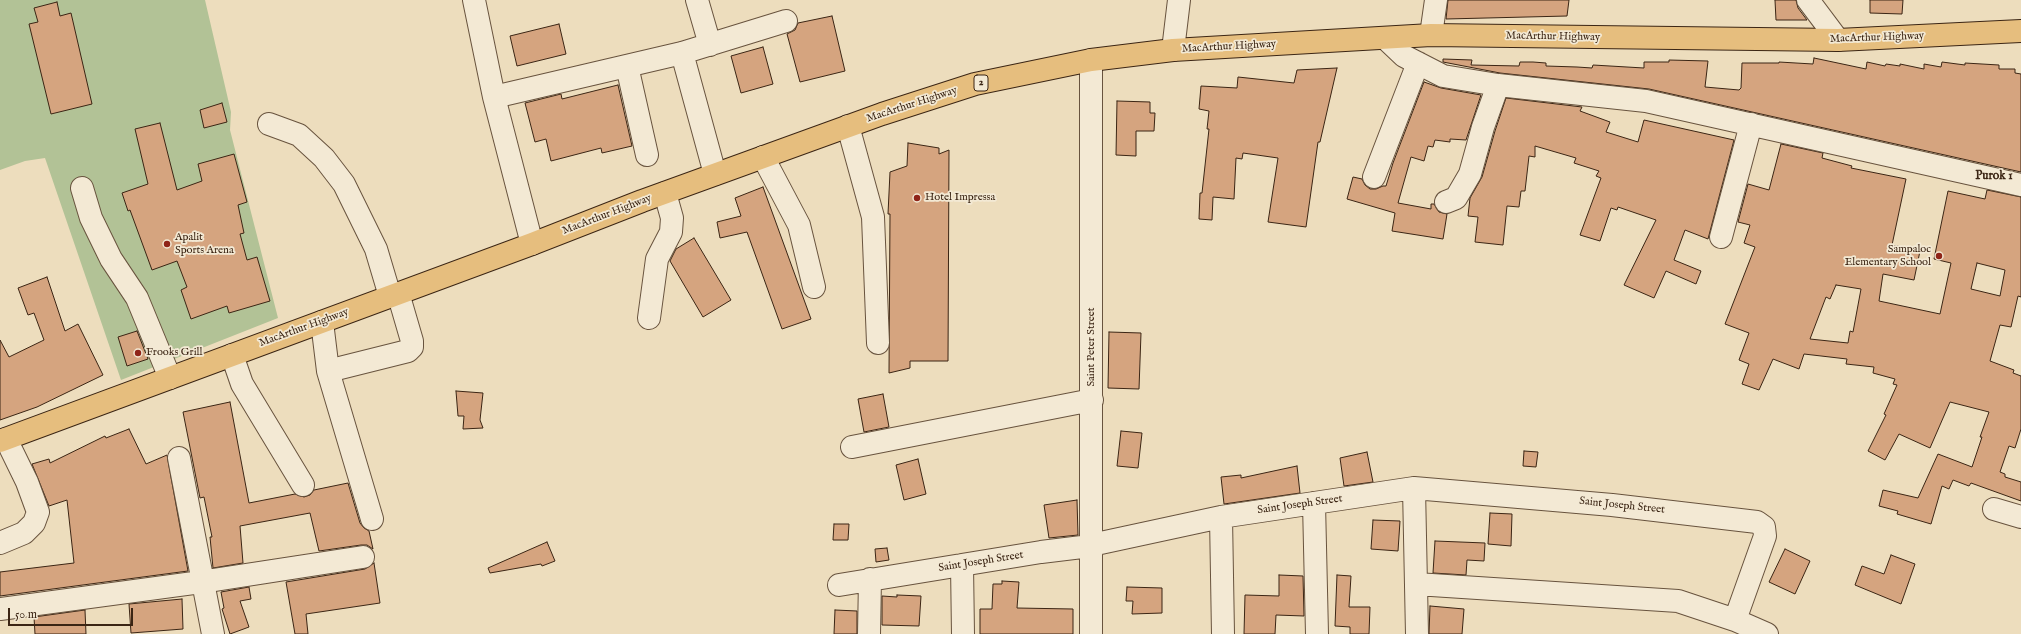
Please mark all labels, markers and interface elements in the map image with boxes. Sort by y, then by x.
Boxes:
street label: MacArthur Highway [1506,30,1600,44]
street label: MacArthur Highway [1830,30,1924,46]
street label: MacArthur Highway [1182,38,1276,56]
road number: 2 [974,75,988,91]
street label: MacArthur Highway [865,84,959,126]
district label: Purok 1 [1975,170,2013,184]
place label: Hotel Impressa [925,191,995,205]
street label: MacArthur Highway [561,192,653,238]
marker: Hotel Impressa [912,193,922,203]
place label: Apalit Sports Arena [175,231,234,257]
marker: Apalit Sports Arena [162,239,172,249]
place label: Sampaloc Elementary School [1845,243,1931,269]
marker: Sampaloc Elementary School [1934,251,1944,261]
street label: MacArthur Highway [257,306,351,350]
street label: Saint Peter Street [1085,307,1099,387]
place label: Frooks Grill [146,346,203,360]
marker: Frooks Grill [133,348,143,358]
street label: Saint Joseph Street [1257,492,1343,518]
street label: Saint Joseph Street [1579,495,1665,517]
street label: Saint Joseph Street [938,549,1024,575]
scale bar [10,600,135,626]
text: 50 m [15,607,37,622]

